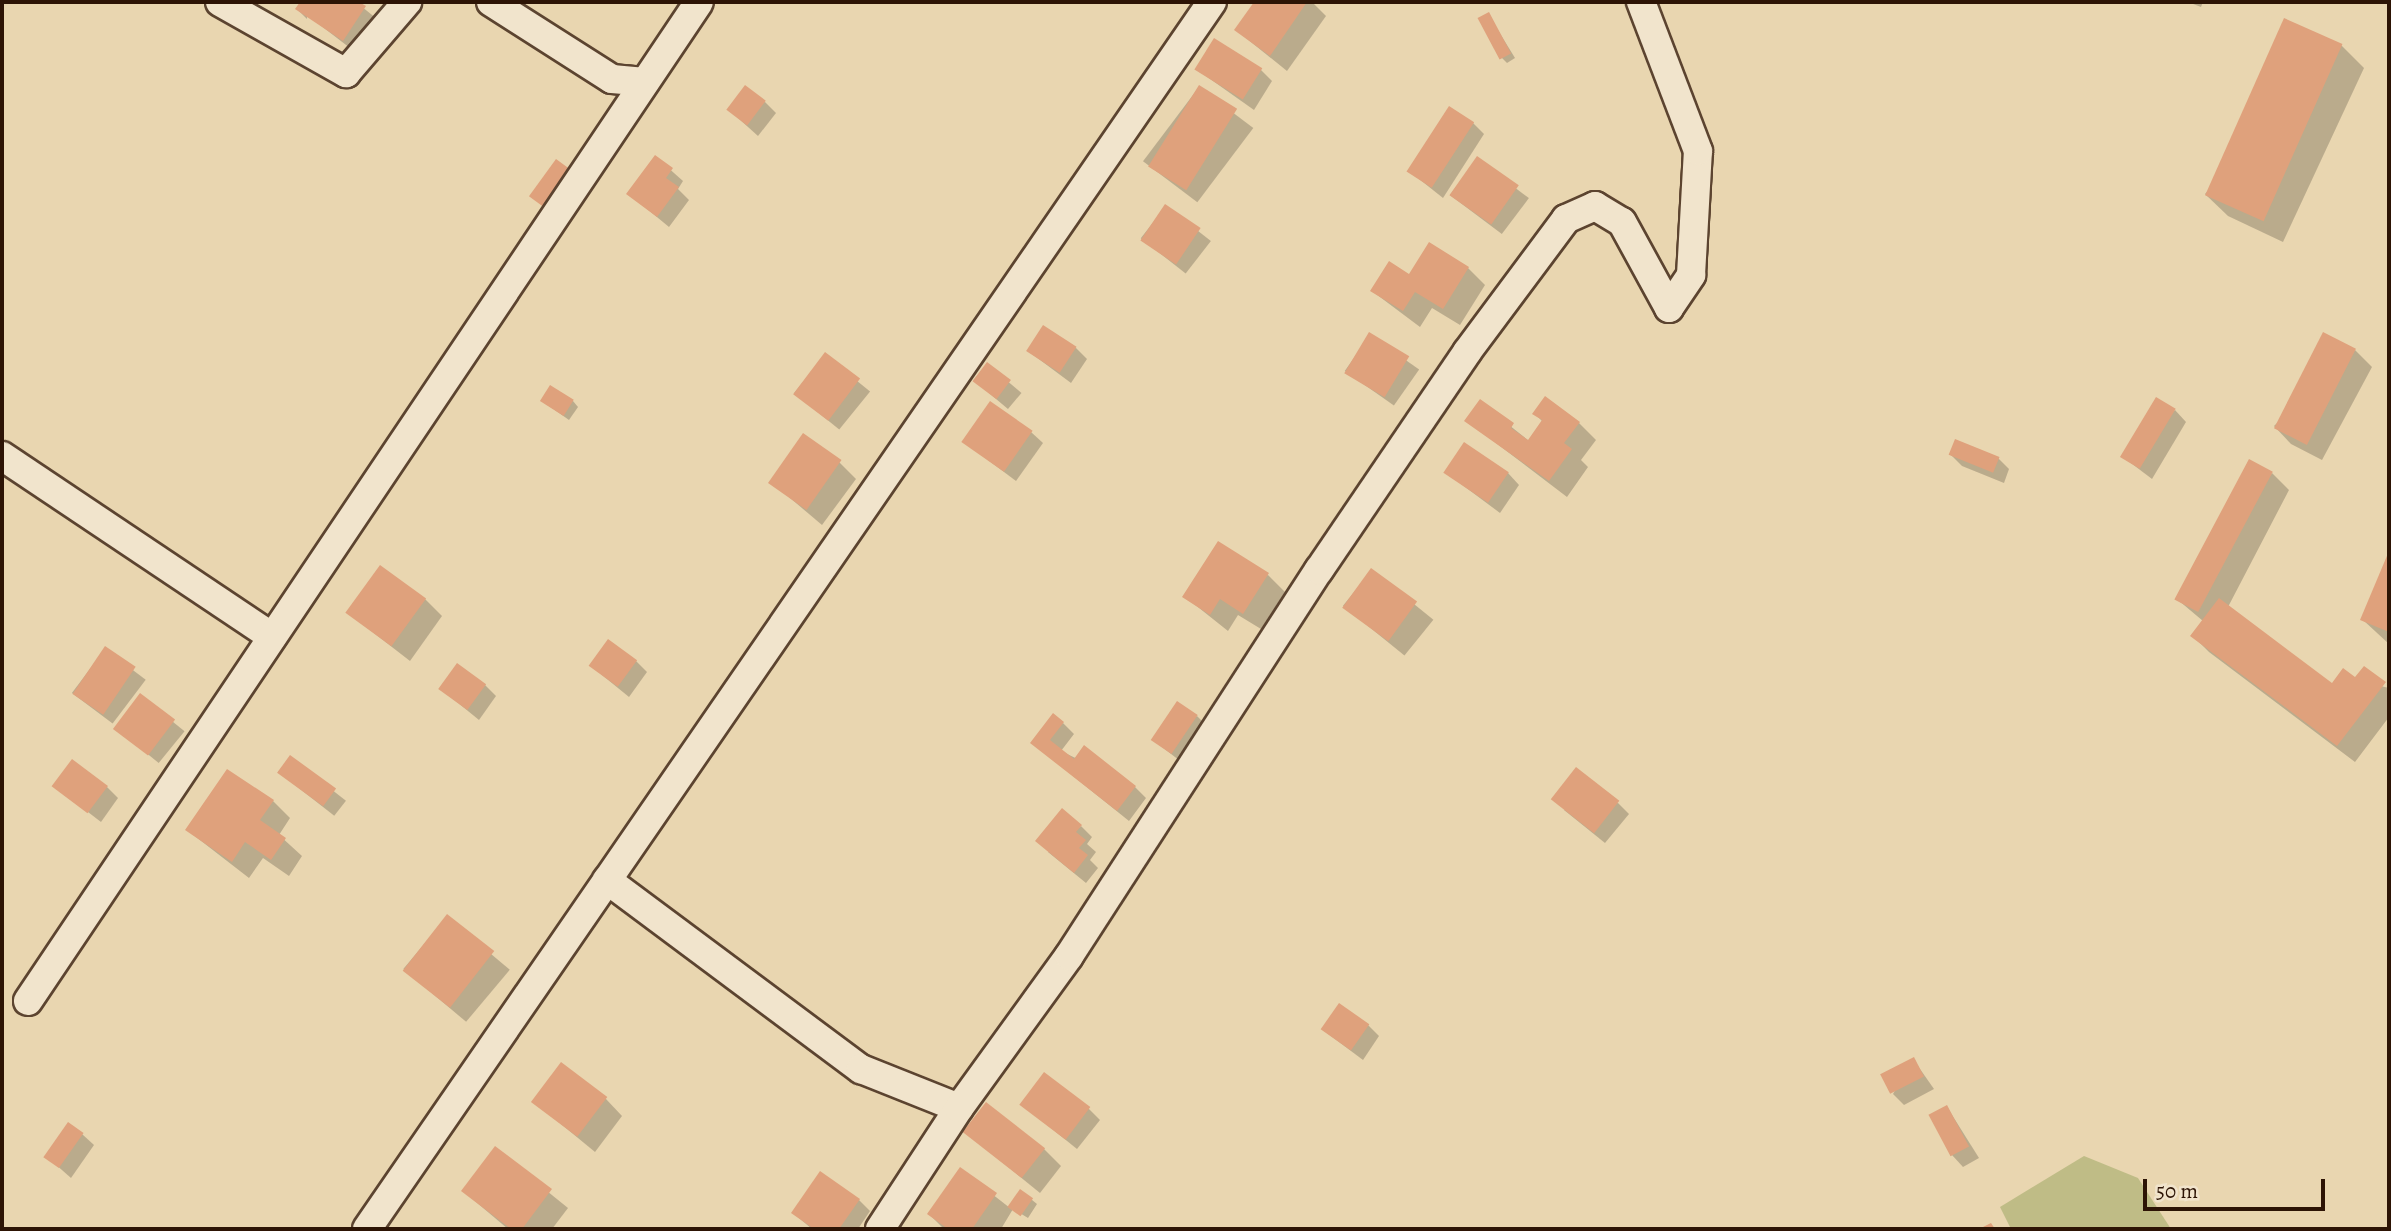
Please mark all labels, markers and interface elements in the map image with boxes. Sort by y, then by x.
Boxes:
scale bar [2146,1164,2328,1208]
text: 50 m [2156,1177,2198,1205]

